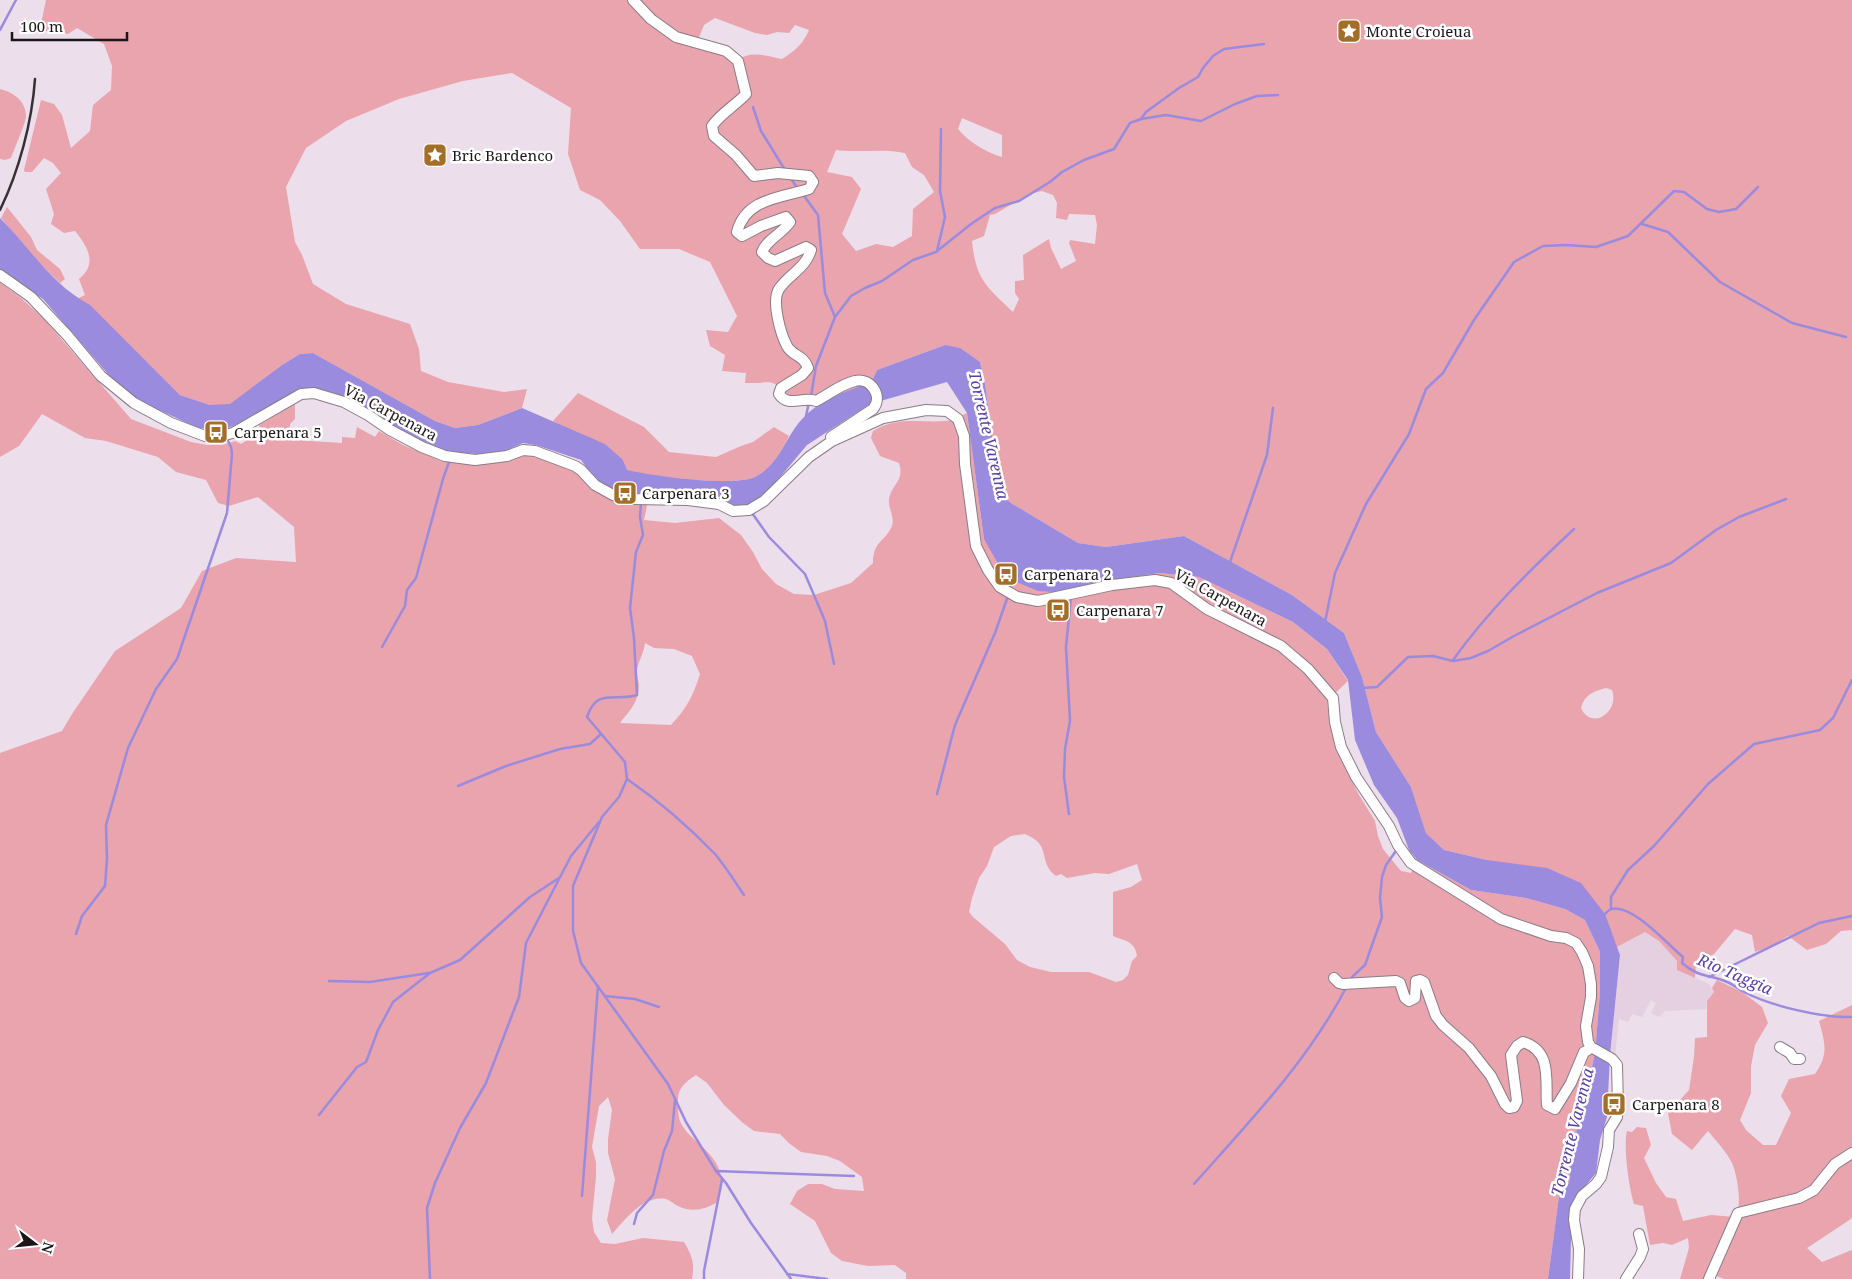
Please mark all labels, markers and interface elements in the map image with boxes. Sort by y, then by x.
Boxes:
scale bar [12,10,128,42]
text: 100 m [20,16,63,36]
place icon: Monte Croieua [1336,18,1362,44]
place label: Monte Croieua [1366,21,1471,41]
place icon: Bric Bardenco [422,142,448,168]
place label: Bric Bardenco [452,145,553,165]
water label: Torrente Varenna [964,369,1015,502]
street label: Via Carpenara [341,379,441,445]
bus stop icon: Carpenara 5 [203,419,229,445]
place label: Carpenara 5 [234,422,322,442]
bus stop icon: Carpenara 3 [612,480,638,506]
place label: Carpenara 3 [642,483,730,503]
bus stop icon: Carpenara 2 [993,561,1019,587]
street label: Via Carpenara [1171,563,1271,631]
place label: Carpenara 2 [1024,564,1112,584]
bus stop icon: Carpenara 7 [1045,597,1071,623]
place label: Carpenara 7 [1076,600,1164,620]
water label: Rio Taggia [1693,948,1776,1000]
water label: Torrente Varenna [1545,1065,1599,1198]
bus stop icon: Carpenara 8 [1601,1091,1627,1117]
place label: Carpenara 8 [1632,1094,1720,1114]
north arrow [10,1219,60,1269]
text: N [37,1240,59,1256]

